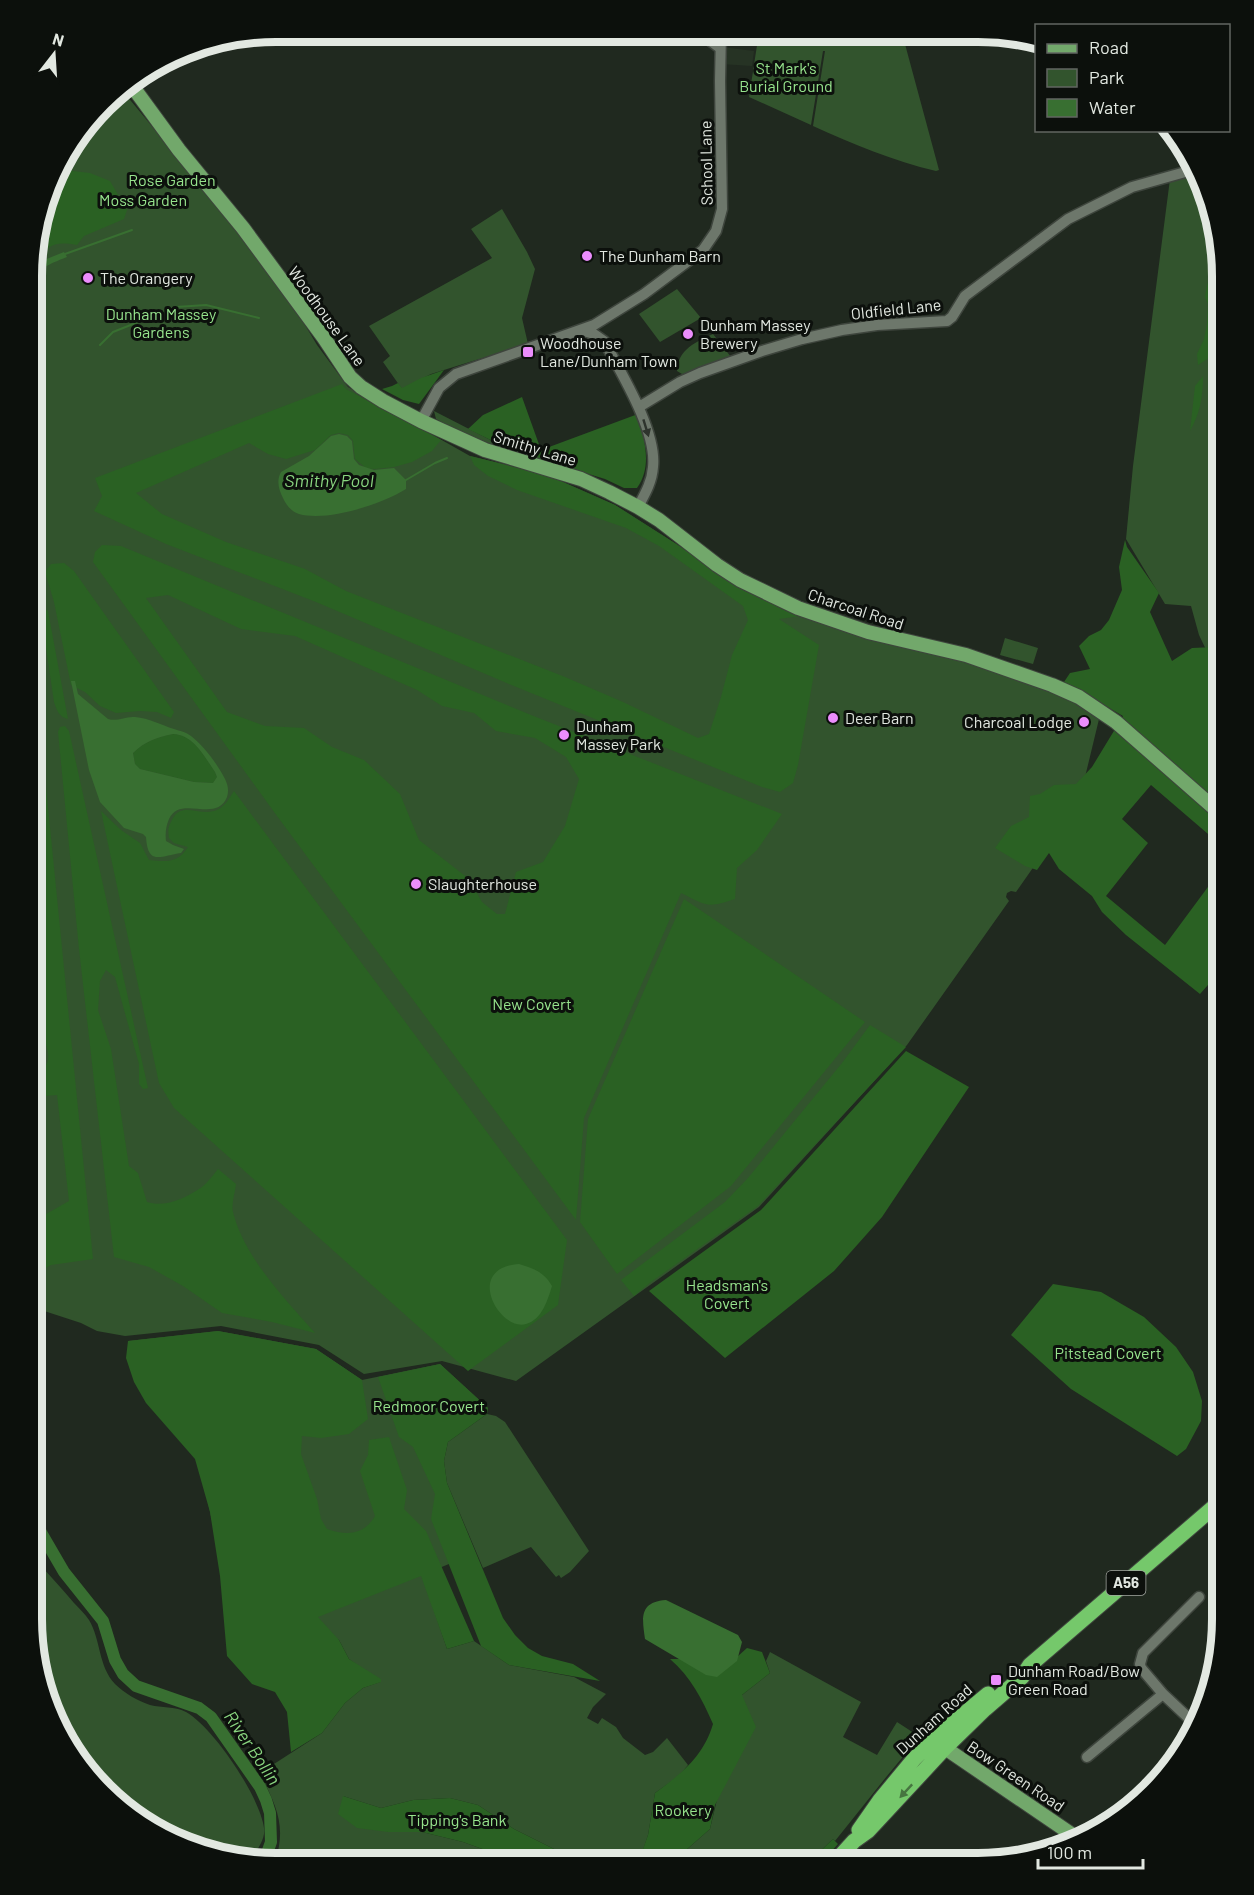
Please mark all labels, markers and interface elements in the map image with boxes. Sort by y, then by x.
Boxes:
north arrow [24,24,84,84]
legend [1035,24,1230,132]
text: N [51,29,66,50]
text: Road [1089,36,1129,58]
park label: St Mark's Burial Ground [739,58,833,95]
text: Park [1089,66,1124,88]
text: Water [1089,96,1136,118]
street label: School Lane [695,120,716,206]
park label: Rose Garden [128,170,216,189]
park label: Moss Garden [99,190,187,209]
place label: The Dunham Barn [599,246,721,265]
marker: The Dunham Barn [580,249,594,263]
street label: Woodhouse Lane [285,262,370,369]
place label: The Orangery [100,268,193,287]
marker: The Orangery [81,271,95,285]
street label: Oldfield Lane [850,294,942,323]
park label: Dunham Massey Gardens [106,304,217,341]
place label: Dunham Massey Brewery [700,315,811,352]
marker: Dunham Massey Brewery [681,327,695,341]
place label: Woodhouse Lane/Dunham Town [540,333,677,370]
marker: Woodhouse Lane/Dunham Town [521,345,535,359]
one-way arrow [642,420,651,438]
street label: Smithy Lane [491,426,579,469]
water label: Smithy Pool [284,469,374,491]
street label: Charcoal Road [806,584,906,633]
place label: Deer Barn [845,708,914,727]
marker: Deer Barn [826,711,840,725]
place label: Charcoal Lodge [964,712,1072,731]
marker: Charcoal Lodge [1077,715,1091,729]
place label: Dunham Massey Park [576,716,661,753]
marker: Dunham Massey Park [557,728,571,742]
place label: Slaughterhouse [428,874,537,893]
marker: Slaughterhouse [409,877,423,891]
park label: New Covert [492,994,572,1013]
park label: Headsman's Covert [686,1275,768,1312]
park label: Pitstead Covert [1054,1343,1162,1362]
park label: Redmoor Covert [373,1396,485,1415]
road number: A56 [1106,1571,1146,1595]
place label: Dunham Road/Bow Green Road [1008,1661,1140,1698]
marker: Dunham Road/Bow Green Road [989,1673,1003,1687]
street label: Dunham Road [892,1680,975,1758]
water label: River Bollin [220,1706,286,1789]
street label: Bow Green Road [964,1736,1068,1815]
one-way arrow [899,1784,913,1798]
park label: Rookery [654,1800,712,1819]
park label: Tipping's Bank [408,1810,506,1829]
scale bar [1038,1832,1143,1870]
text: 100 m [1047,1841,1092,1863]

